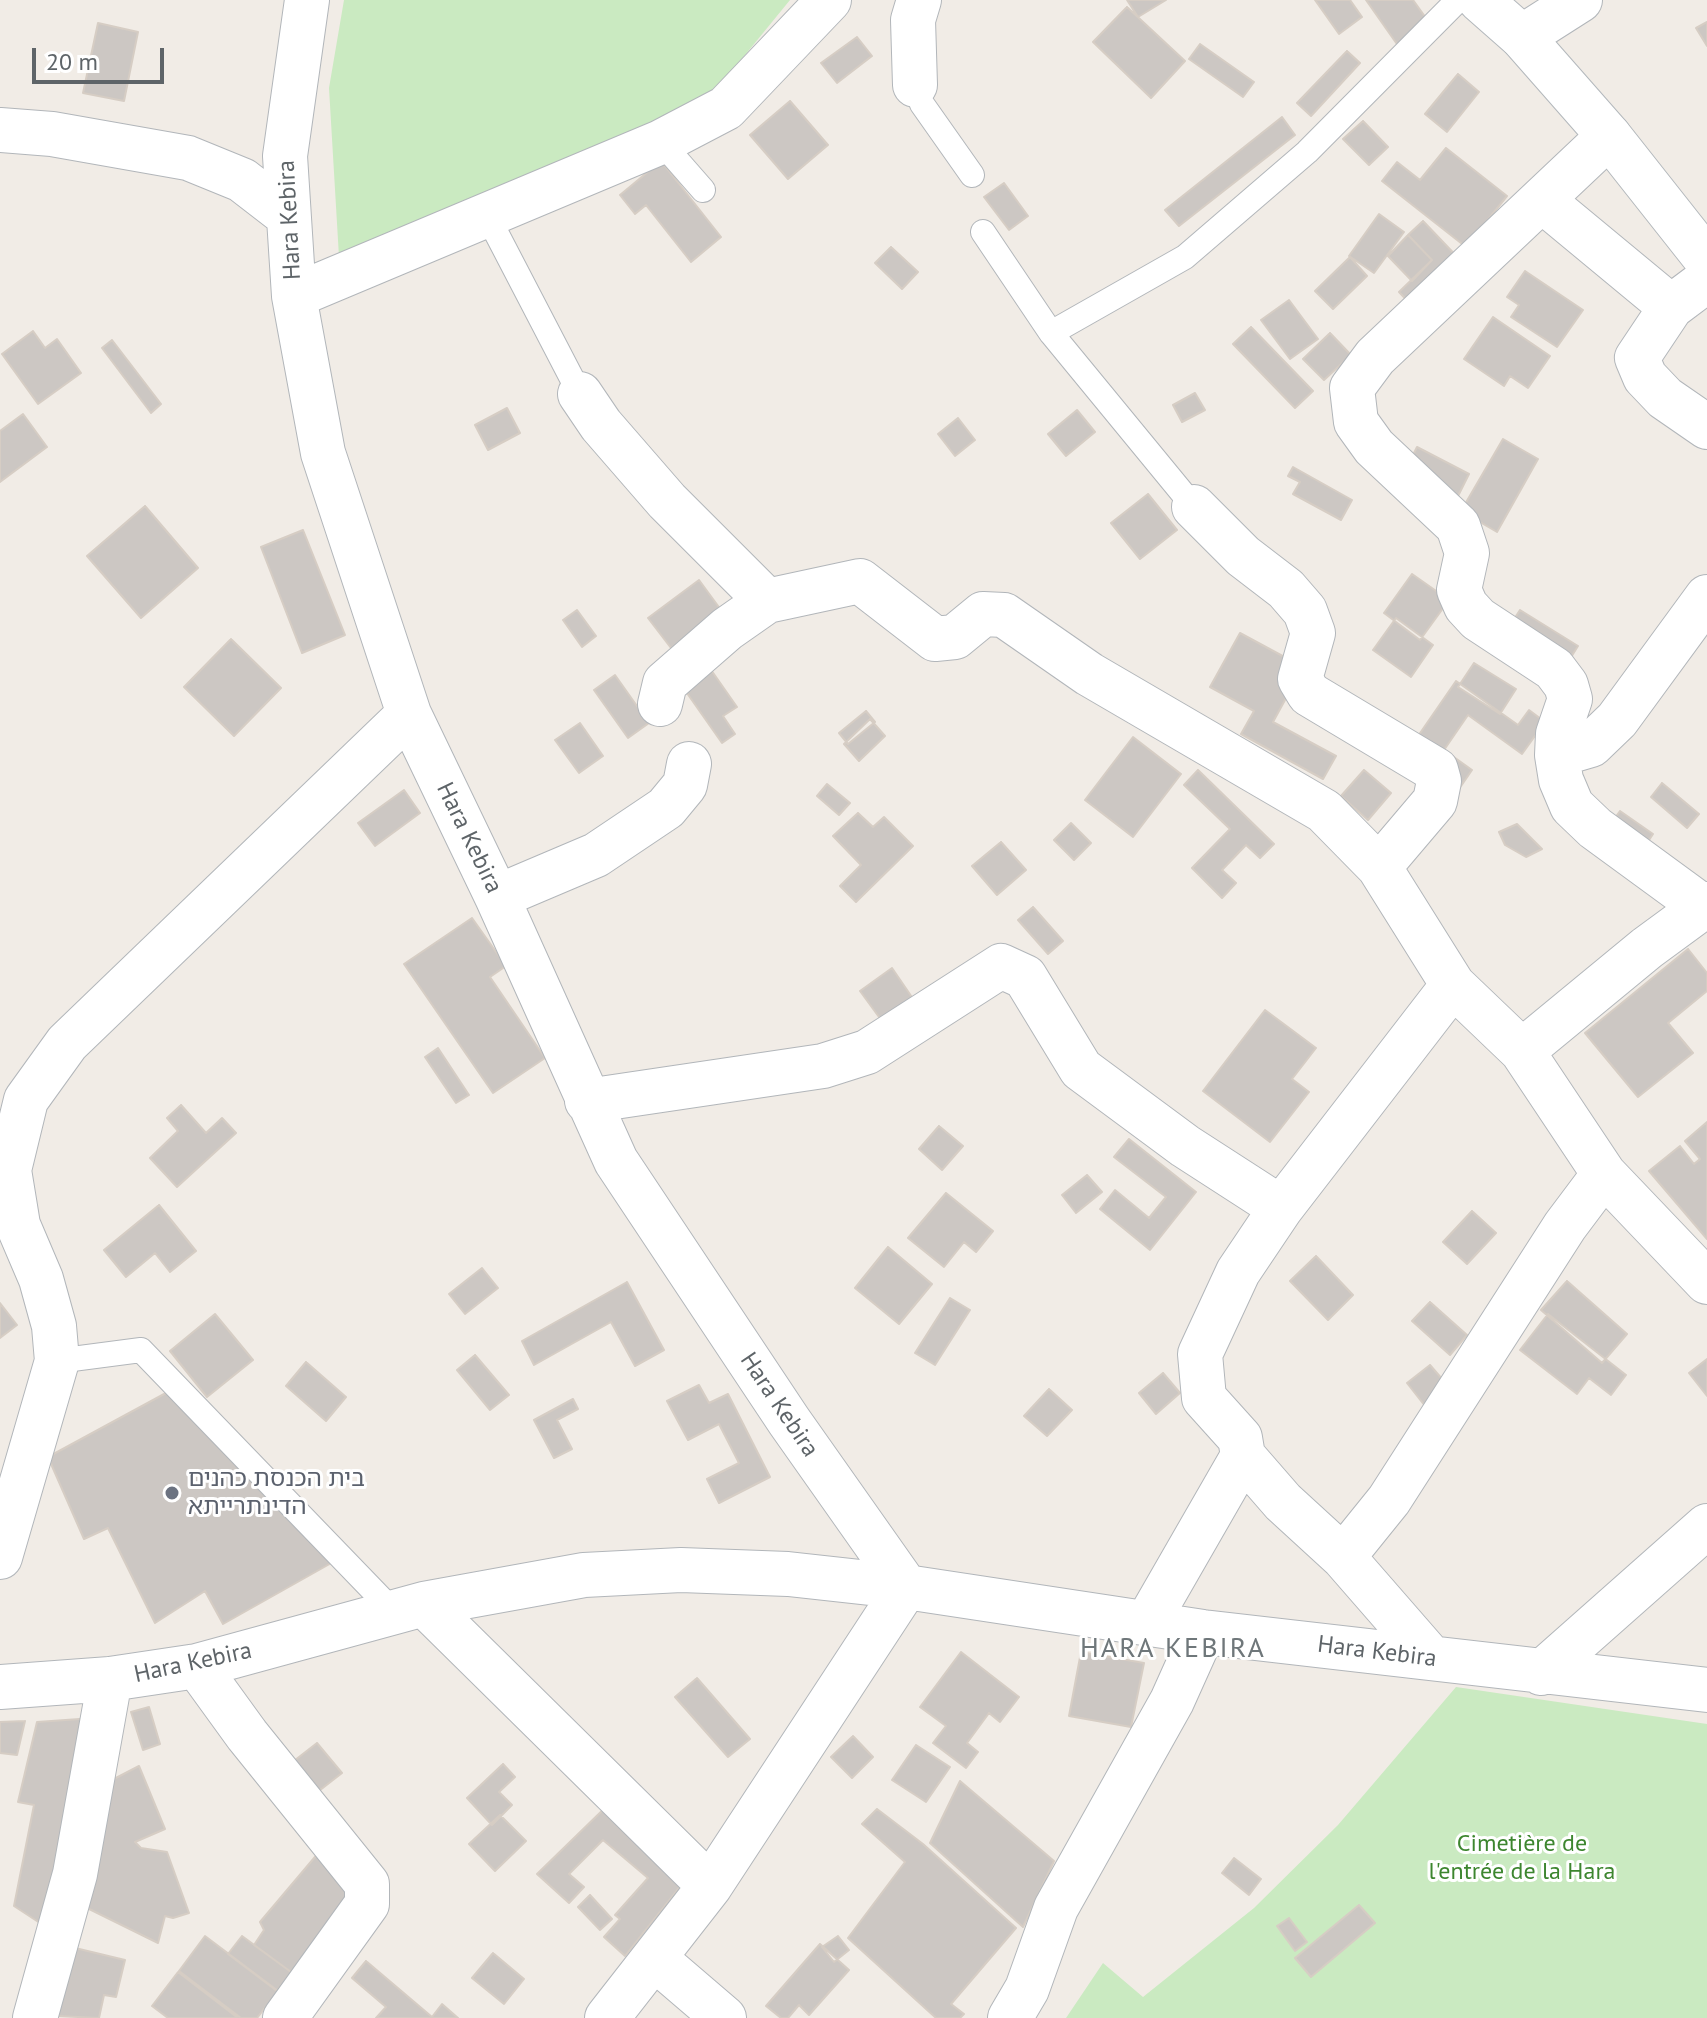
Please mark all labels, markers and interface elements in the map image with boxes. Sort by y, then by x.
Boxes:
scale bar [36,32,168,82]
text: 20 m [46,46,98,77]
street label: Hara Kebira [272,160,308,280]
street label: Hara Kebira [430,778,508,898]
street label: Hara Kebira [734,1347,824,1463]
place label: בית הכנסת כהנים הדינתרייתא [188,1465,365,1521]
marker: בית הכנסת כהנים הדינתרייתא [163,1484,181,1502]
street label: Hara Kebira [1316,1630,1438,1674]
district label: HARA KEBIRA [1080,1632,1266,1666]
street label: Hara Kebira [131,1636,255,1690]
park label: Cimetière de l'entrée de la Hara [1429,1830,1615,1886]

